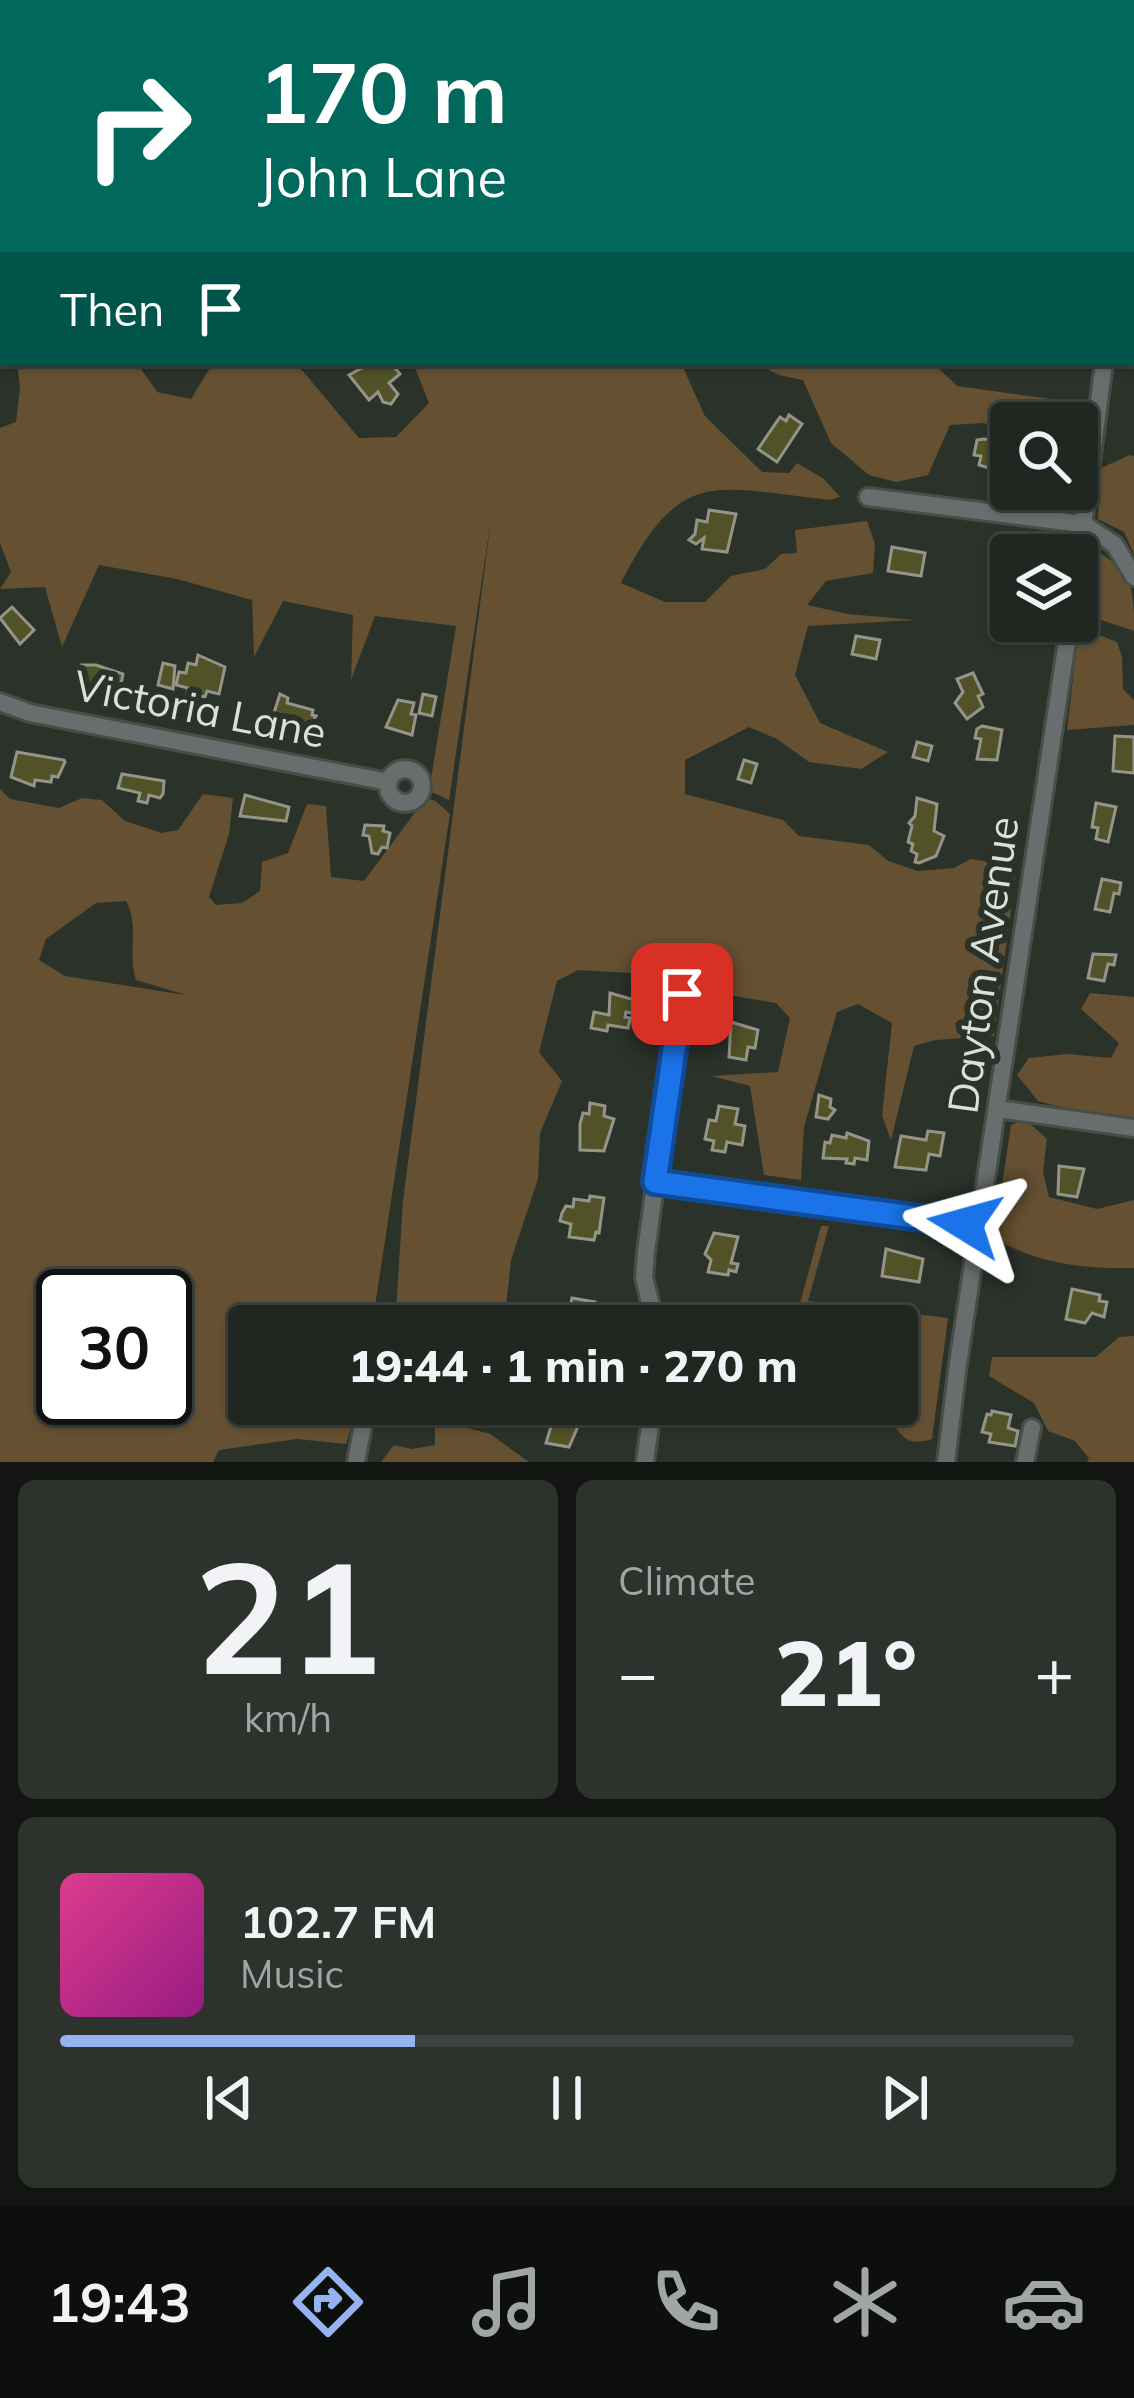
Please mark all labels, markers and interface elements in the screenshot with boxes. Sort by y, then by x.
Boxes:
text: 170 m [258,39,508,144]
icon: right [60,48,216,204]
text: John Lane [258,143,507,211]
icon: arrive [188,276,254,342]
text: Then [60,281,164,337]
map controls [990,402,1098,642]
button: search [990,402,1098,510]
button: layers [990,534,1098,642]
street label: Victoria Lane [70,658,331,759]
street label: Dayton Avenue [935,813,1030,1117]
pin [631,943,733,1045]
icon: arrive [649,961,715,1027]
position arrow [902,1161,1028,1287]
speed limit sign: 30 [36,1269,192,1425]
text: 19:44 · 1 min · 270 m [348,1337,798,1393]
text: 21 [194,1517,382,1713]
text: Climate [618,1556,756,1605]
text: 21° [775,1616,917,1729]
text: − [618,1631,658,1714]
text: + [1034,1631,1074,1714]
text: km/h [244,1693,332,1742]
text: 102.7 FM [240,1893,436,1949]
text: Music [240,1949,344,1998]
icon: previous [196,2065,262,2131]
icon: pause [534,2065,600,2131]
icon: next [872,2065,938,2131]
icon: directions [286,2260,370,2344]
icon: music [465,2260,549,2344]
icon: phone [644,2260,728,2344]
icon: climate [823,2260,907,2344]
icon: car [1002,2260,1086,2344]
text: 19:43 [48,2268,191,2336]

